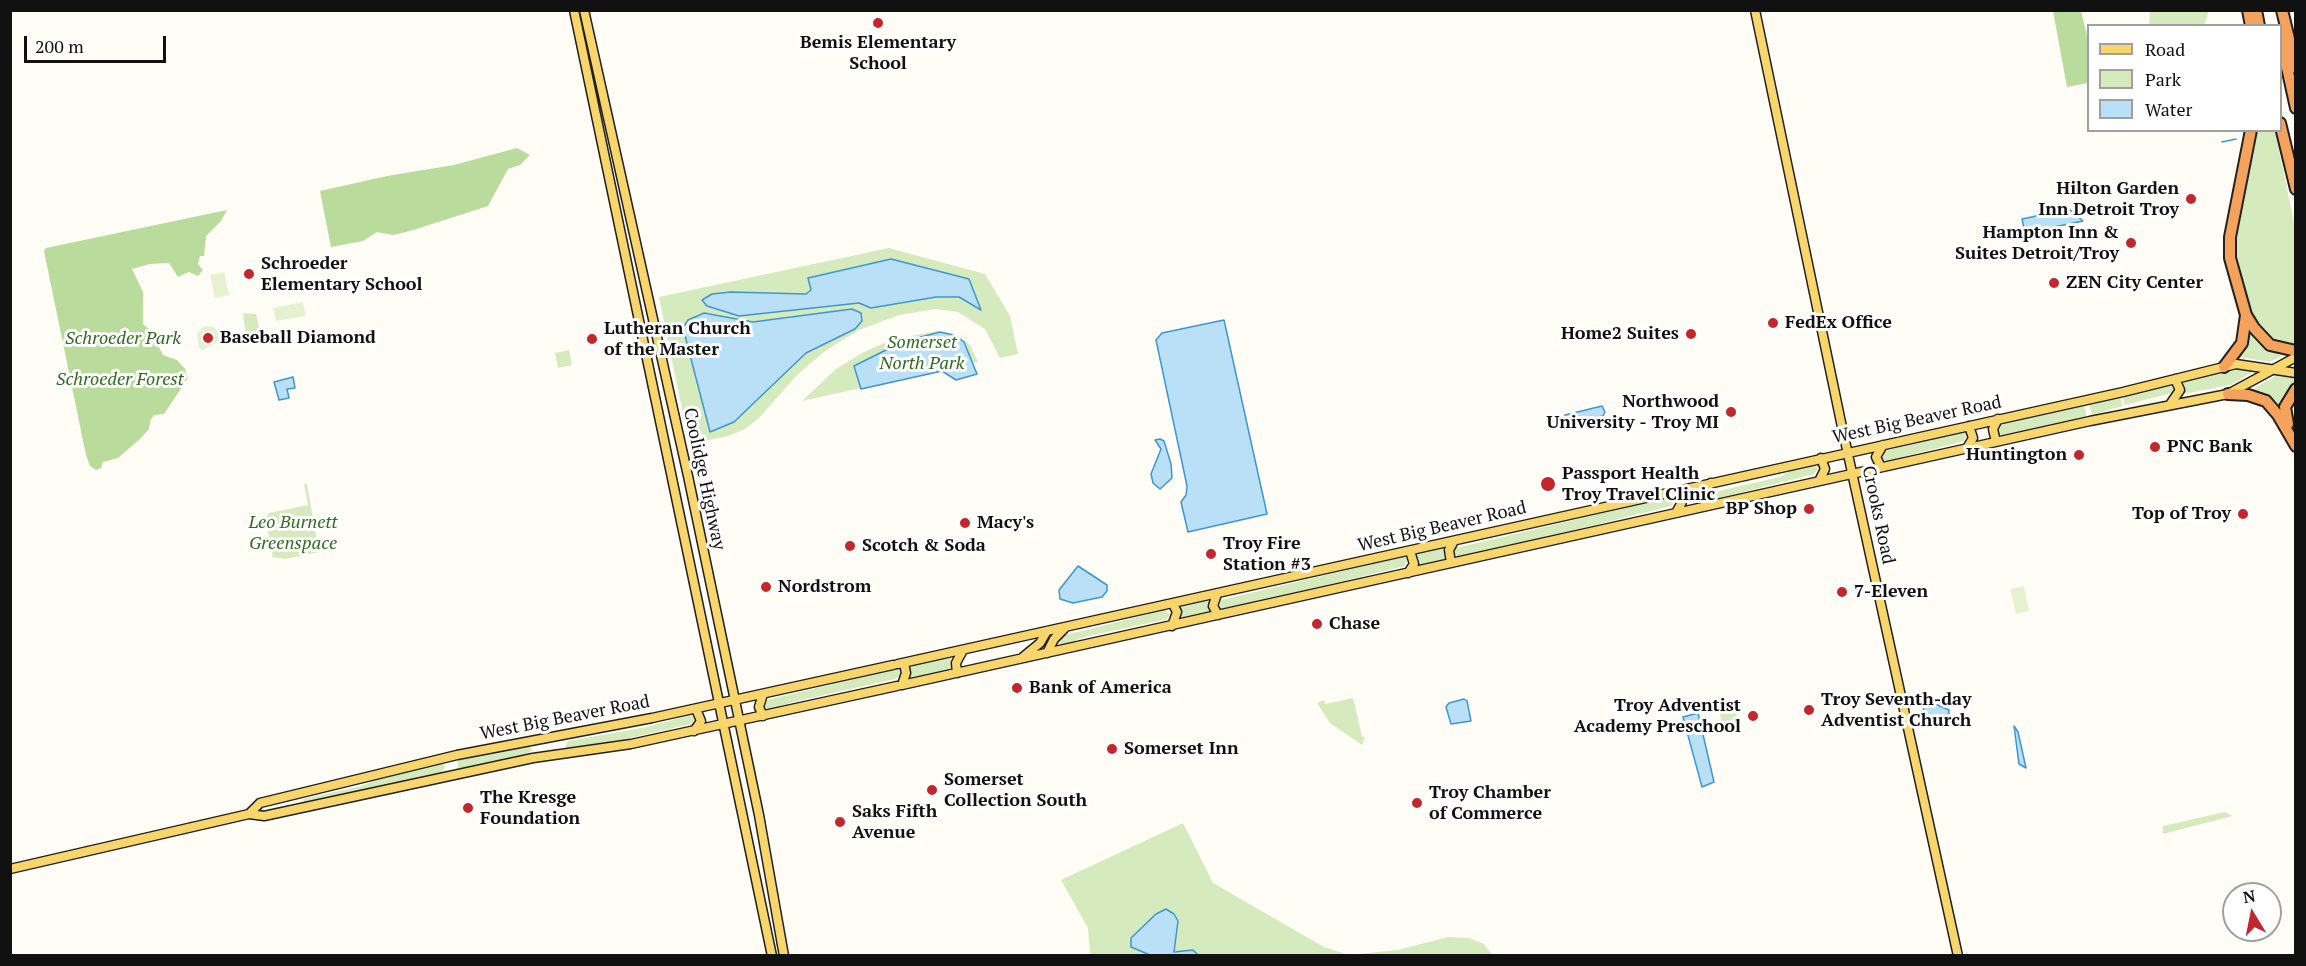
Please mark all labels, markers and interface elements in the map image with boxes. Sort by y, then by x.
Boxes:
marker: Bemis Elementary School [871,16,885,30]
scale bar [27,24,170,62]
legend [2087,24,2282,132]
place label: Bemis Elementary School [800,32,956,74]
text: 200 m [35,34,84,58]
text: Road [2145,37,2185,61]
text: Park [2145,67,2181,91]
text: Water [2145,97,2192,121]
place label: Hilton Garden Inn Detroit Troy [2039,178,2179,220]
marker: Hilton Garden Inn Detroit Troy [2184,192,2198,206]
place label: Hampton Inn & Suites Detroit/Troy [1955,222,2119,264]
marker: Hampton Inn & Suites Detroit/Troy [2124,236,2138,250]
place label: Schroeder Elementary School [261,253,423,296]
marker: Schroeder Elementary School [242,267,256,281]
place label: ZEN City Center [2066,272,2203,294]
marker: ZEN City Center [2047,276,2061,290]
place label: FedEx Office [1785,312,1892,334]
marker: FedEx Office [1766,316,1780,330]
place label: Lutheran Church of the Master [604,318,751,360]
place label: Home2 Suites [1561,323,1679,345]
place label: Baseball Diamond [220,327,376,349]
marker: Home2 Suites [1684,327,1698,341]
park label: Schroeder Park [65,328,181,350]
marker: Baseball Diamond [201,331,215,345]
marker: Lutheran Church of the Master [585,332,599,346]
park label: Somerset North Park [880,332,964,374]
park label: Schroeder Forest [56,369,184,391]
place label: Northwood University - Troy MI [1546,391,1719,434]
street label: West Big Beaver Road [1830,392,2004,448]
marker: Northwood University - Troy MI [1724,405,1738,419]
street label: Coolidge Highway [678,406,730,552]
place label: PNC Bank [2167,436,2253,458]
marker: PNC Bank [2148,440,2162,454]
place label: Huntington [1966,444,2067,466]
marker: Huntington [2072,448,2086,462]
place label: Passport Health Troy Travel Clinic [1562,463,1715,506]
street label: Crooks Road [1857,464,1899,566]
marker: Passport Health Troy Travel Clinic [1539,475,1557,493]
street label: West Big Beaver Road [1356,497,1528,557]
place label: BP Shop [1726,498,1797,520]
marker: BP Shop [1802,502,1816,516]
place label: Top of Troy [2132,503,2231,525]
marker: Top of Troy [2236,507,2250,521]
park label: Leo Burnett Greenspace [248,512,338,554]
place label: Macy's [977,512,1034,534]
marker: Macy's [958,516,972,530]
place label: Troy Fire Station #3 [1223,533,1311,576]
place label: Scotch & Soda [862,535,986,557]
marker: Scotch & Soda [843,539,857,553]
marker: Troy Fire Station #3 [1204,547,1218,561]
place label: Nordstrom [778,576,871,598]
marker: Nordstrom [759,580,773,594]
place label: 7-Eleven [1854,581,1928,603]
marker: 7-Eleven [1835,585,1849,599]
place label: Chase [1329,613,1380,635]
marker: Chase [1310,617,1324,631]
place label: Bank of America [1029,677,1172,699]
marker: Bank of America [1010,681,1024,695]
place label: Troy Seventh-day Adventist Church [1821,689,1972,732]
street label: West Big Beaver Road [478,691,652,745]
place label: Troy Adventist Academy Preschool [1574,695,1741,738]
marker: Troy Seventh-day Adventist Church [1802,703,1816,717]
marker: Troy Adventist Academy Preschool [1746,709,1760,723]
place label: Somerset Inn [1124,738,1239,760]
marker: Somerset Inn [1105,742,1119,756]
place label: Somerset Collection South [944,769,1087,812]
place label: Troy Chamber of Commerce [1429,782,1551,824]
marker: Somerset Collection South [925,783,939,797]
place label: The Kresge Foundation [480,787,580,830]
marker: Troy Chamber of Commerce [1410,796,1424,810]
marker: The Kresge Foundation [461,801,475,815]
place label: Saks Fifth Avenue [852,801,937,844]
marker: Saks Fifth Avenue [833,815,847,829]
north arrow [2222,882,2282,942]
text: N [2241,884,2257,908]

